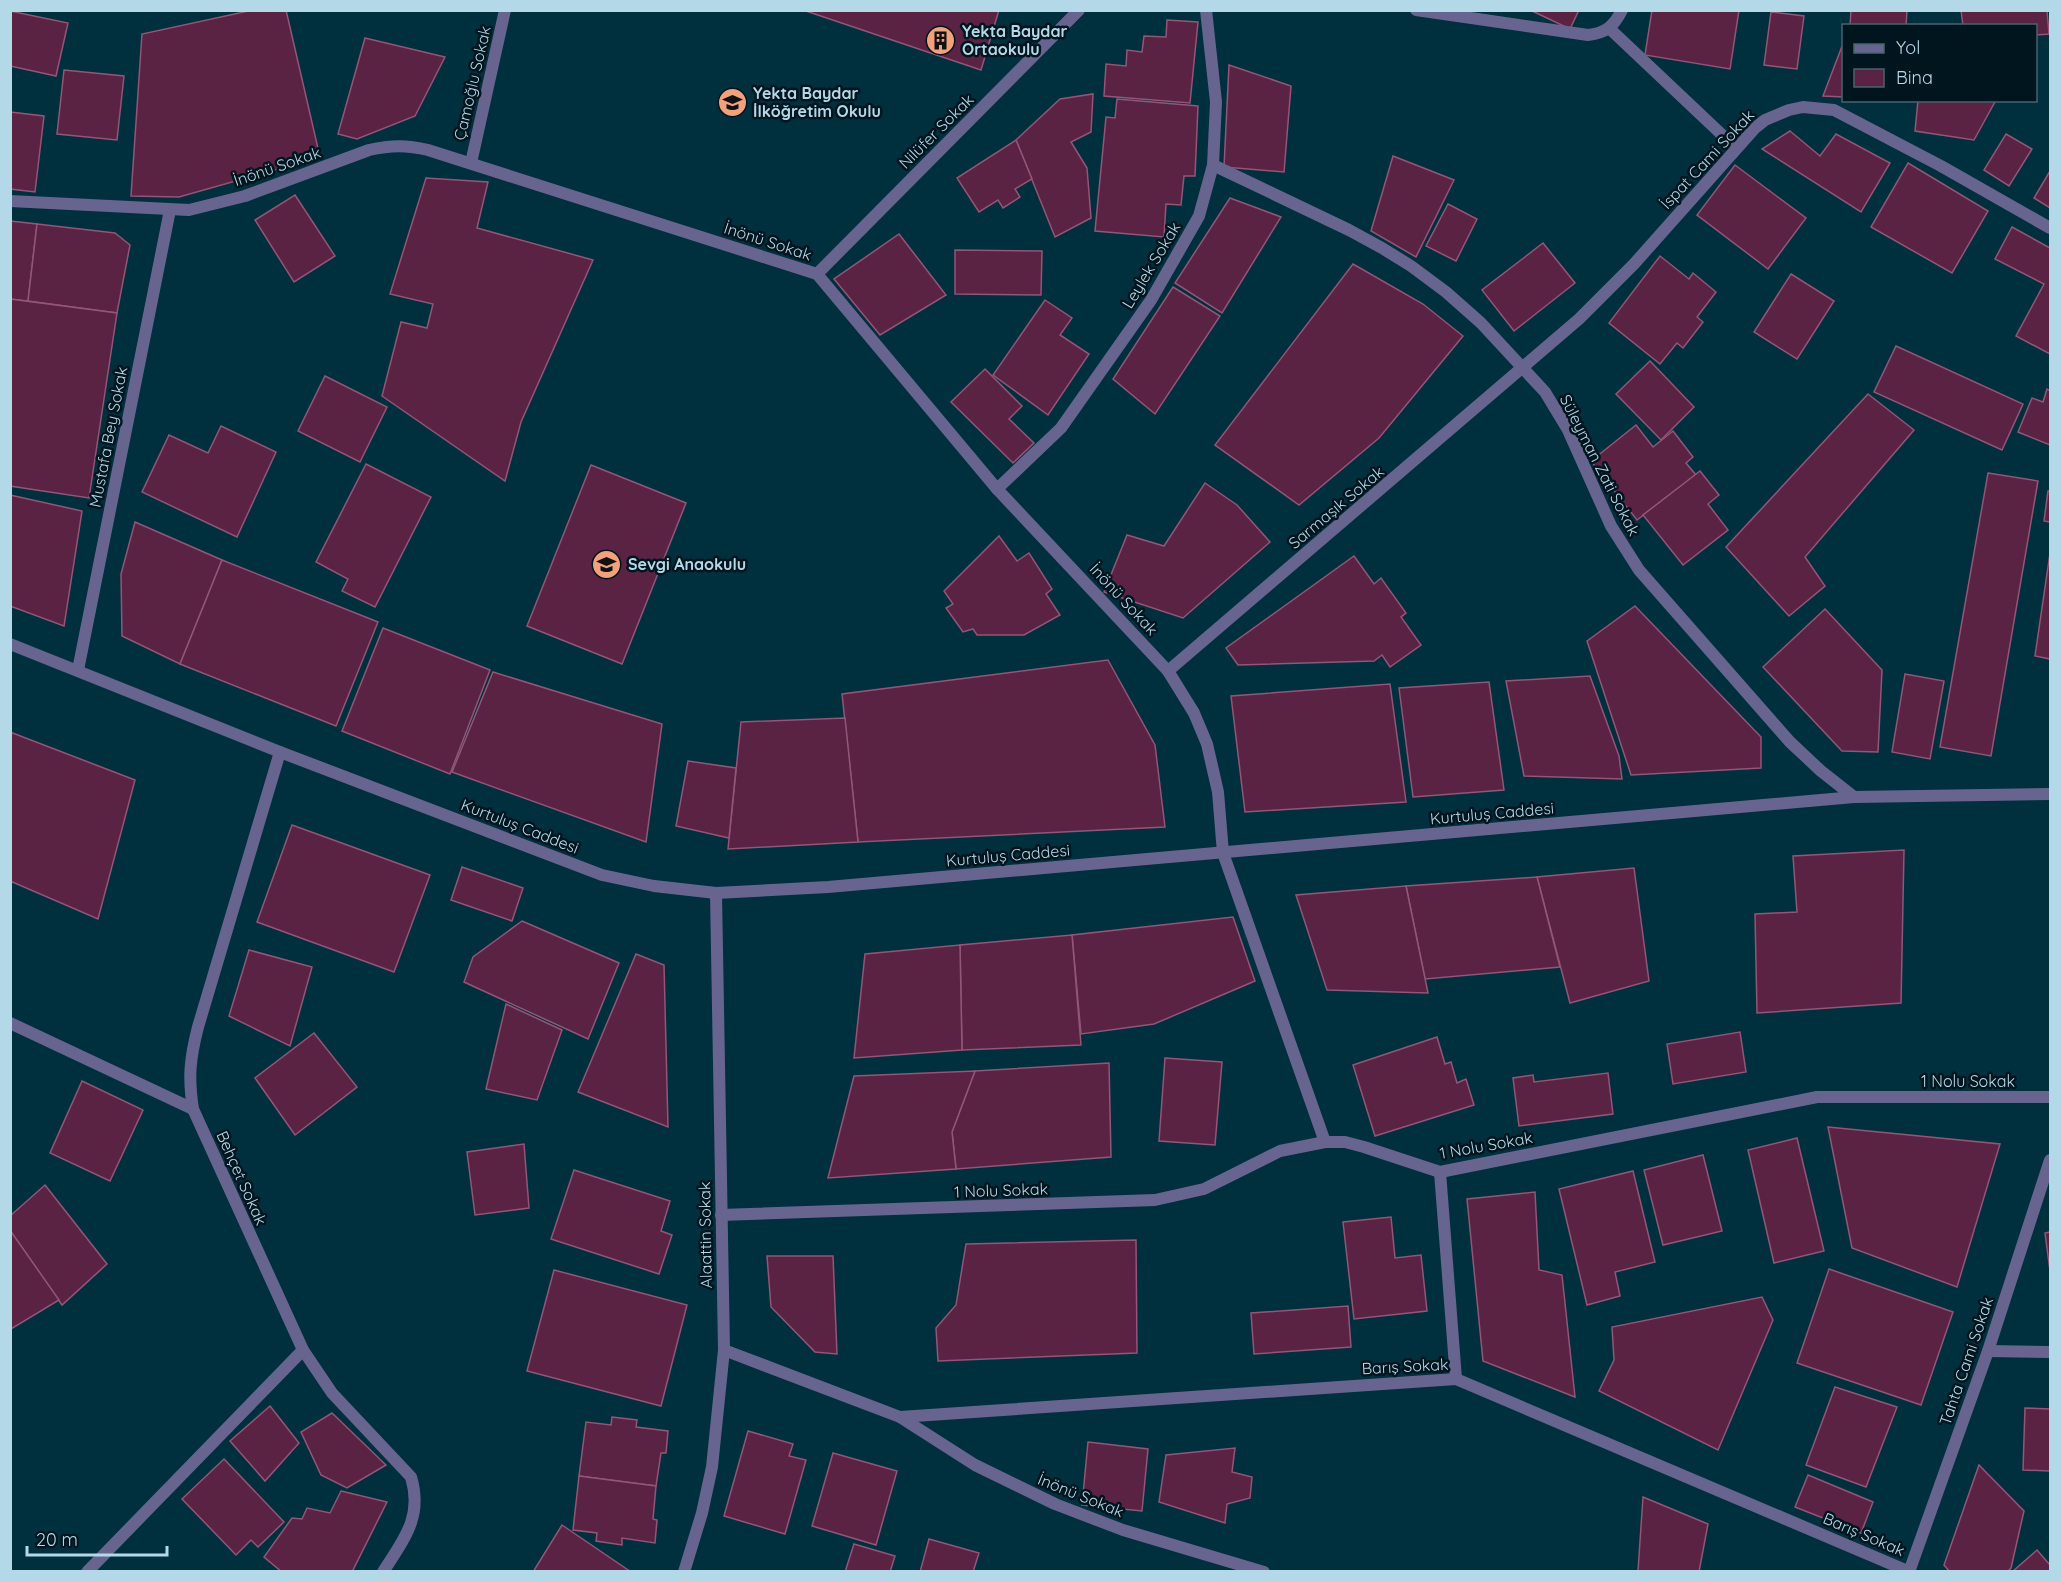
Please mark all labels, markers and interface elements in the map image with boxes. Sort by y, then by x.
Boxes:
place label: Yekta Baydar Ortaokulu [962,21,1067,59]
street label: Çamoğlu Sokak [449,24,495,142]
building icon: Yekta Baydar Ortaokulu [925,24,957,56]
legend [1842,24,2037,102]
text: Yol [1896,36,1920,59]
text: Bina [1896,66,1933,89]
place label: Yekta Baydar İlköğretim Okulu [753,83,881,121]
school or university icon: Yekta Baydar İlköğretim Okulu [716,86,748,118]
street label: Nilüfer Sokak [894,89,978,173]
street label: İspat Cami Sokak [1656,105,1758,213]
street label: İnönü Sokak [231,142,323,190]
street label: İnönü Sokak [722,217,814,265]
street label: Leylek Sokak [1117,218,1185,312]
street label: Mustafa Bey Sokak [85,365,131,509]
street label: Süleyman Zati Sokak [1556,391,1644,539]
street label: Sarmaşık Sokak [1284,461,1388,553]
school or university icon: Sevgi Anaokulu [591,548,623,580]
place label: Sevgi Anaokulu [628,554,746,574]
street label: İnönü Sokak [1086,559,1162,639]
street label: Kurtuluş Caddesi [458,794,582,858]
street label: Kurtuluş Caddesi [1429,798,1555,828]
street label: Kurtuluş Caddesi [945,840,1071,870]
street label: 1 Nolu Sokak [1921,1071,2015,1091]
street label: 1 Nolu Sokak [1438,1127,1534,1163]
street label: Behçet Sokak [212,1128,272,1228]
street label: 1 Nolu Sokak [954,1178,1048,1202]
street label: Alaattin Sokak [694,1181,716,1289]
street label: Tahta Cami Sokak [1935,1294,1997,1428]
street label: Barış Sokak [1361,1354,1449,1378]
street label: İnönü Sokak [1035,1469,1127,1521]
street label: Barış Sokak [1820,1508,1908,1560]
scale bar [27,1519,166,1557]
text: 20 m [36,1528,78,1551]

